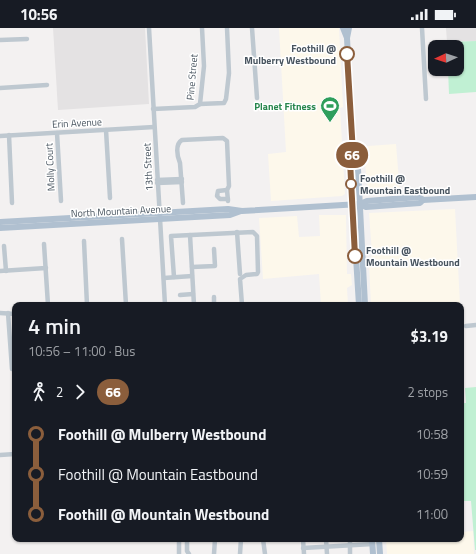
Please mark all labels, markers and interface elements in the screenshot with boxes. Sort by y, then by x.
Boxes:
text: 10:56 [20,3,57,26]
north arrow [428,40,464,76]
map controls [428,40,464,76]
place label: Foothill @ Mulberry Westbound [244,41,336,68]
marker: Foothill @ Mulberry Westbound [339,46,355,62]
street label: Pine Street [183,53,202,101]
sports icon: Planet Fitness [319,95,341,123]
place label: Planet Fitness [254,99,316,114]
street label: Erin Avenue [52,114,102,132]
street label: Molly Court [41,142,59,191]
street label: 13th Street [139,142,157,191]
line badge: 66 [334,142,370,168]
text: 66 [344,144,360,165]
place label: Foothill @ Mountain Eastbound [360,171,450,198]
marker: Foothill @ Mountain Eastbound [345,178,357,190]
street label: North Mountain Avenue [70,201,172,221]
place label: Foothill @ Mountain Westbound [366,243,460,270]
marker: Foothill @ Mountain Westbound [347,248,363,264]
text: 4 min [28,309,81,343]
text: $3.19 [411,325,448,348]
text: 10:56 – 11:00 · Bus [28,341,135,361]
icon: walk [28,381,50,403]
icon: forward [69,381,91,403]
text: 66 [105,381,121,402]
text: 2 [56,382,63,402]
text: 2 stops [407,382,448,402]
text: Foothill @ Mulberry Westbound [58,423,266,446]
text: 10:58 [416,424,448,444]
text: Foothill @ Mountain Eastbound [58,463,258,486]
text: 10:59 [416,464,448,484]
text: Foothill @ Mountain Westbound [58,503,269,526]
text: 11:00 [416,504,448,524]

